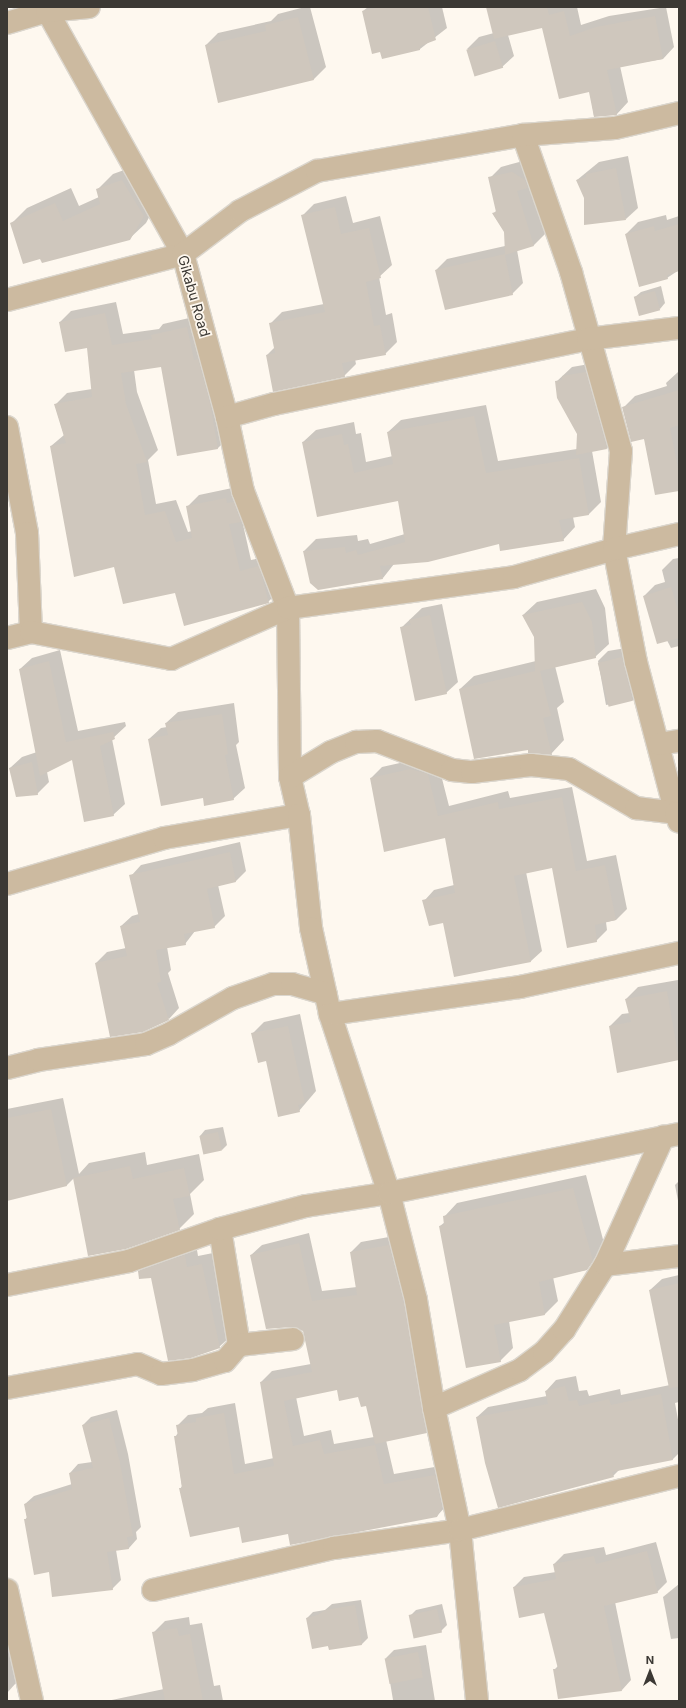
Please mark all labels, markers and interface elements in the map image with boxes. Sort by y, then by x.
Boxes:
street label: Gikabu Road [174,253,214,339]
north arrow [630,1652,670,1692]
text: N [646,1653,654,1667]

